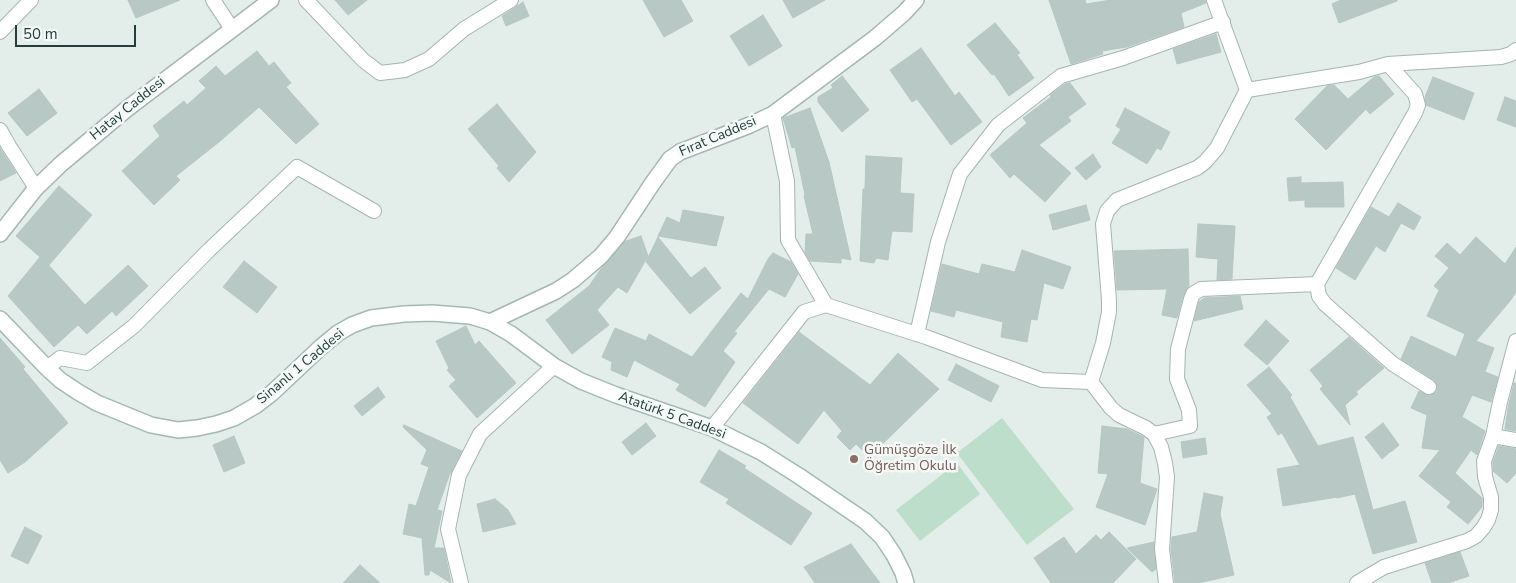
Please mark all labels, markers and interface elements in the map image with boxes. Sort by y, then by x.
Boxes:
scale bar [18,15,139,47]
text: 50 m [23,24,58,44]
street label: Hatay Caddesi [87,74,169,144]
street label: Fırat Caddesi [677,113,759,161]
street label: Sinanlı 1 Caddesi [254,326,348,408]
street label: Atatürk 5 Caddesi [616,389,728,443]
place label: Gümüşgöze İlk Öğretim Okulu [864,443,957,476]
marker: Gümüşgöze İlk Öğretim Okulu [848,453,860,465]

